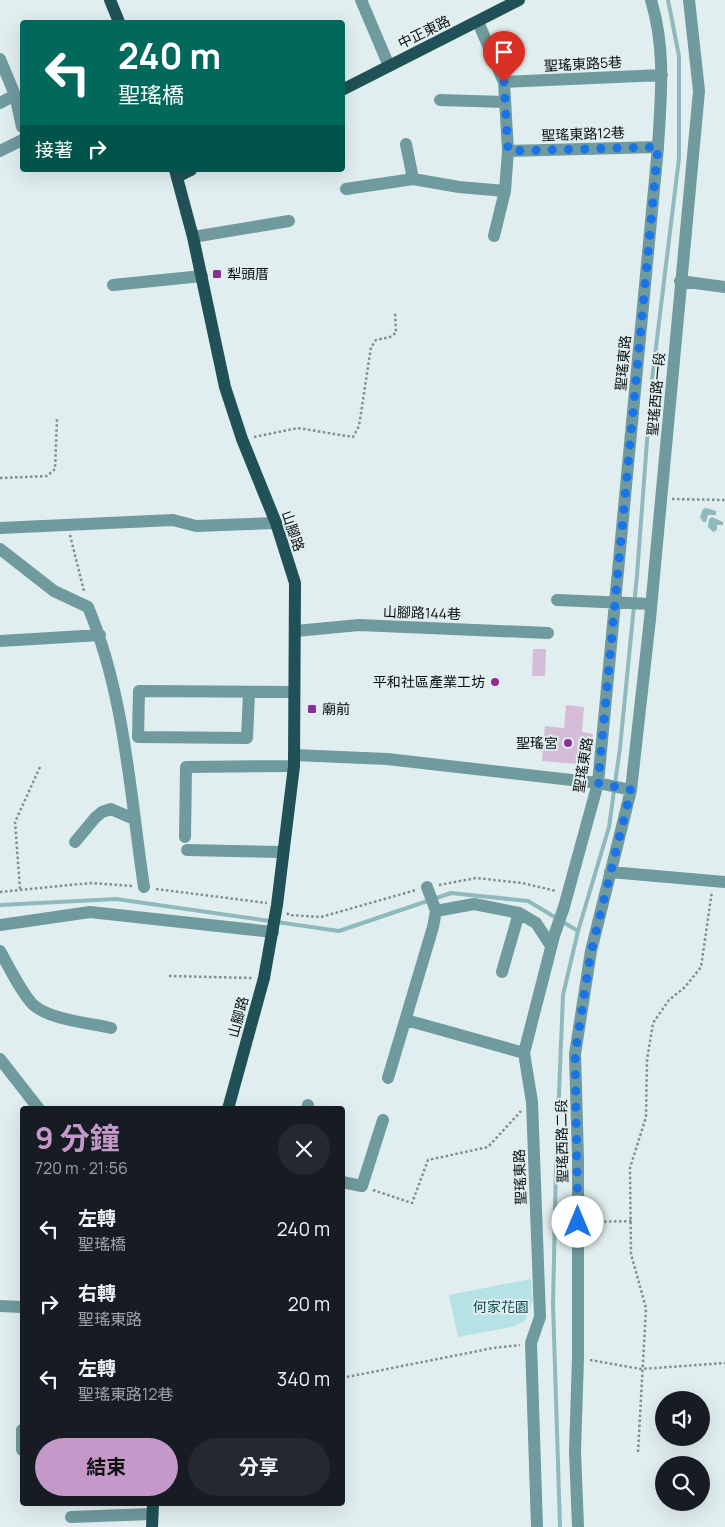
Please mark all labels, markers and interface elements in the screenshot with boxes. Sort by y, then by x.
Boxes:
street label: 中正東路 [394,11,453,52]
pin [483,31,525,82]
text: 240 m [118,32,221,80]
icon: arrive [490,38,518,66]
icon: left [35,40,100,105]
street label: 聖瑤東路5巷 [543,52,622,75]
text: 聖瑤橋 [118,80,184,110]
street label: 聖瑤東路12巷 [541,123,625,144]
icon: right [83,135,111,163]
text: 接著 [35,137,73,163]
place label: 犁頭厝 [227,264,269,283]
marker: 犁頭厝 [211,268,223,280]
street label: 聖瑤東路 [611,334,634,392]
street label: 聖瑤西路一段 [642,351,669,437]
street label: 山腳路 [278,508,309,554]
street label: 山腳路144巷 [383,602,461,623]
place label: 平和社區產業工坊 [373,672,485,691]
marker: 平和社區產業工坊 [489,676,501,688]
place label: 廟前 [322,699,350,718]
marker: 廟前 [306,703,318,715]
place label: 聖瑤宮 [516,733,558,752]
street label: 聖瑤東路 [569,736,596,794]
marker: 聖瑤宮 [562,737,574,749]
street label: 山腳路 [223,994,252,1040]
street label: 聖瑤西路二段 [551,1099,572,1183]
text: 9 分鐘 [35,1117,120,1158]
button: close [278,1123,330,1175]
street label: 聖瑤東路 [509,1149,530,1205]
text: 720 m · 21:56 [35,1157,128,1179]
position arrow [551,1195,603,1247]
text: 左轉 [78,1205,116,1231]
icon: left [35,1215,63,1243]
text: 240 m [277,1216,330,1242]
text: 聖瑤橋 [78,1233,126,1255]
text: 右轉 [78,1280,116,1306]
icon: right [35,1290,63,1318]
text: 20 m [288,1291,330,1317]
park label: 何家花園 [473,1297,529,1316]
text: 聖瑤東路 [78,1308,142,1330]
text: 左轉 [78,1355,116,1381]
icon: left [35,1365,63,1393]
text: 340 m [277,1366,330,1392]
text: 聖瑤東路12巷 [78,1383,173,1405]
map controls [655,1391,710,1511]
button: sound [655,1391,710,1446]
button: 結束 [35,1438,178,1496]
button: 分享 [188,1438,330,1496]
button: search [655,1456,710,1511]

